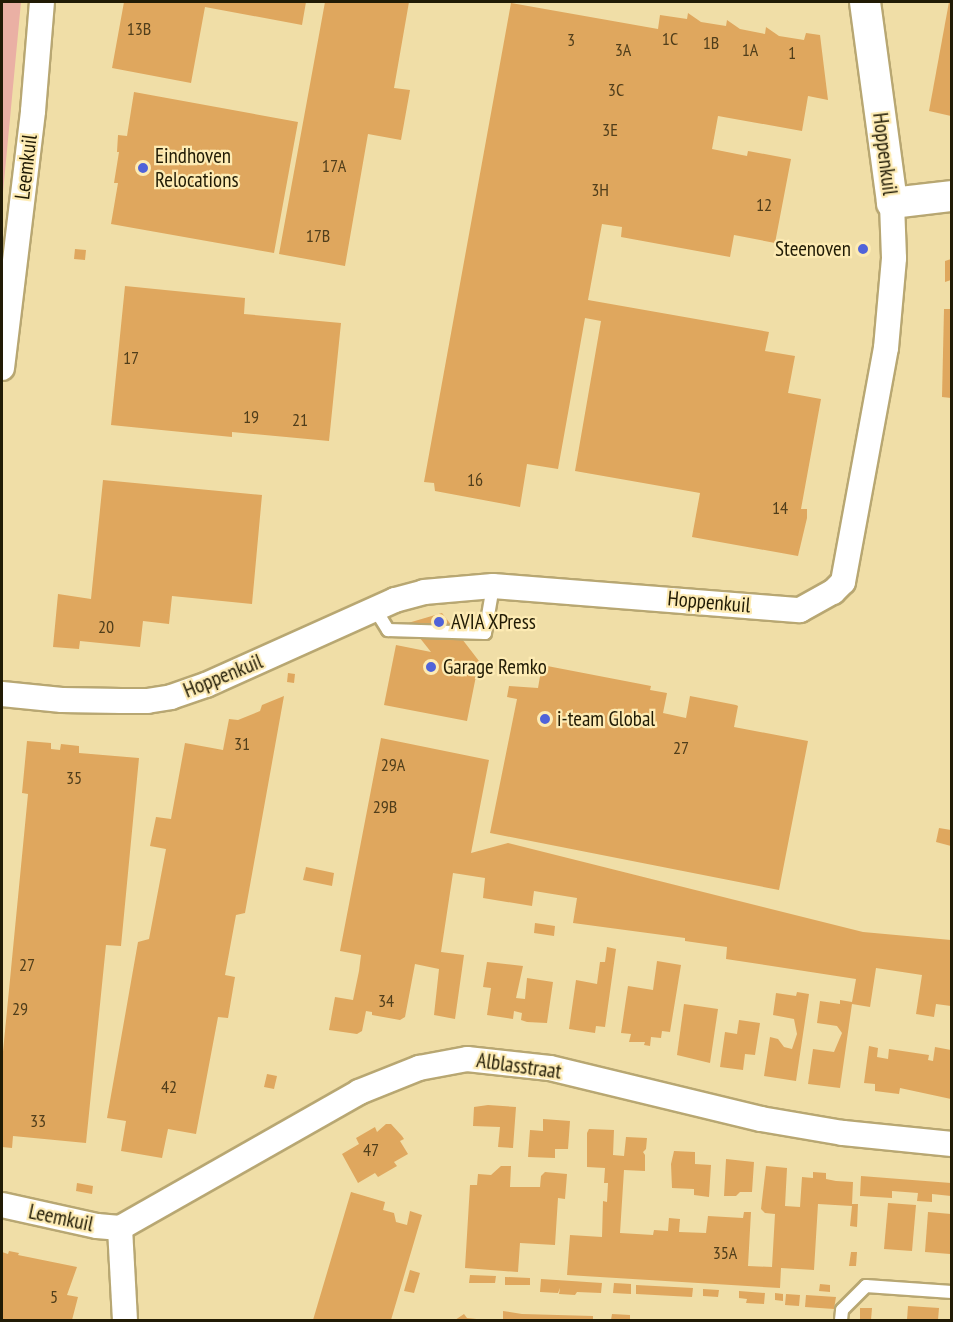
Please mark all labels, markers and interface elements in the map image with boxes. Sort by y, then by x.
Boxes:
house number: 13B [127,18,151,40]
house number: 1C [662,28,678,50]
house number: 3 [567,29,575,51]
house number: 1B [703,32,719,54]
house number: 3A [615,39,631,61]
house number: 1A [742,39,758,61]
house number: 1 [788,42,796,64]
house number: 3C [608,79,624,101]
street label: Hoppenkuil [867,111,903,197]
house number: 3E [602,119,618,141]
street label: Leemkuil [10,133,42,201]
place label: Eindhoven Relocations [155,143,238,193]
house number: 17A [322,155,346,177]
marker: Eindhoven Relocations [136,161,150,175]
house number: 3H [591,179,609,201]
house number: 12 [756,194,772,216]
house number: 17B [306,225,330,247]
place label: Steenoven [775,236,851,262]
marker: Steenoven [856,242,870,256]
house number: 17 [123,347,139,369]
house number: 19 [243,406,259,428]
house number: 21 [292,409,308,431]
house number: 16 [467,469,483,491]
house number: 14 [772,497,788,519]
street label: Hoppenkuil [666,586,752,618]
place label: AVIA XPress [451,609,537,635]
marker: AVIA XPress [432,615,446,629]
house number: 20 [98,616,114,638]
street label: Hoppenkuil [180,649,266,703]
place label: Garage Remko [443,654,547,680]
marker: Garage Remko [424,660,438,674]
place label: i-team Global [557,706,655,732]
marker: i-team Global [538,712,552,726]
house number: 31 [234,733,250,755]
house number: 27 [673,737,689,759]
house number: 29A [381,754,405,776]
house number: 35 [66,767,82,789]
house number: 29B [373,796,397,818]
house number: 27 [19,954,35,976]
house number: 34 [378,990,394,1012]
house number: 29 [12,998,28,1020]
street label: Alblasstraat [475,1048,563,1084]
house number: 42 [161,1076,177,1098]
house number: 33 [30,1110,46,1132]
house number: 47 [363,1139,379,1161]
street label: Leemkuil [26,1199,96,1237]
house number: 35A [713,1242,737,1264]
house number: 5 [50,1286,58,1308]

